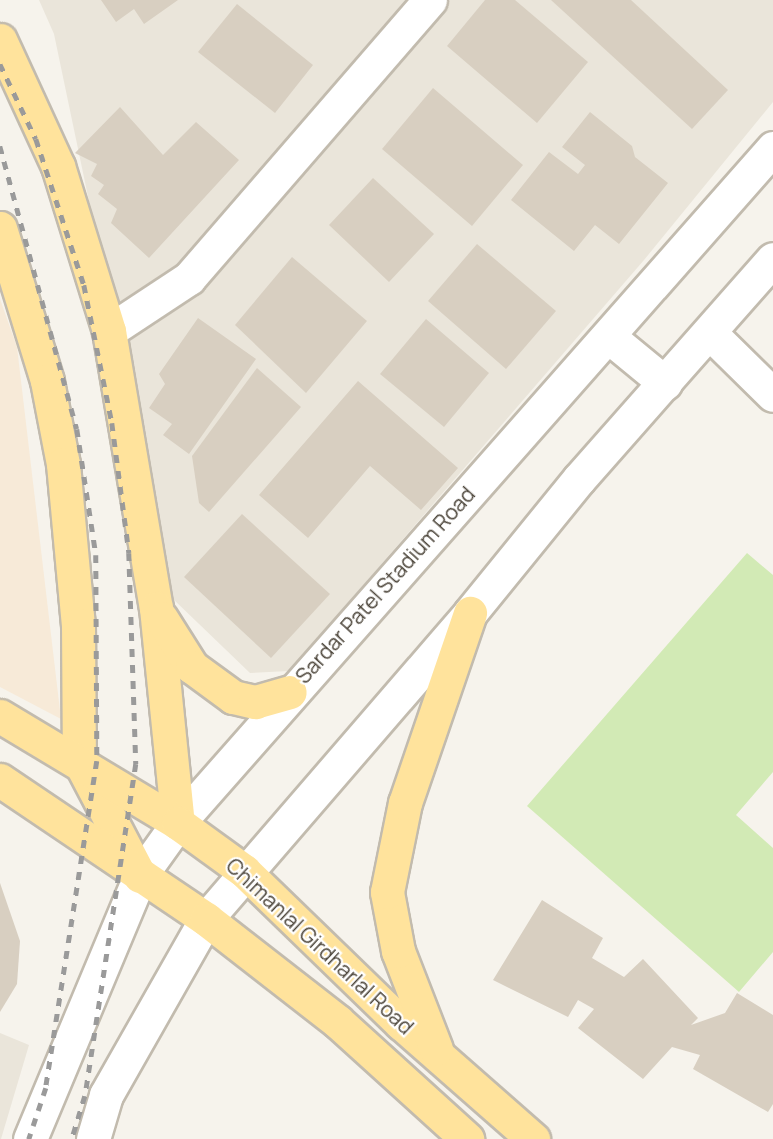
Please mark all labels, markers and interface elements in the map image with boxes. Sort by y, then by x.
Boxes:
street label: Sardar Patel Stadium Road [290,482,480,688]
street label: Chimanlal Girdharlal Road [221,853,419,1039]

